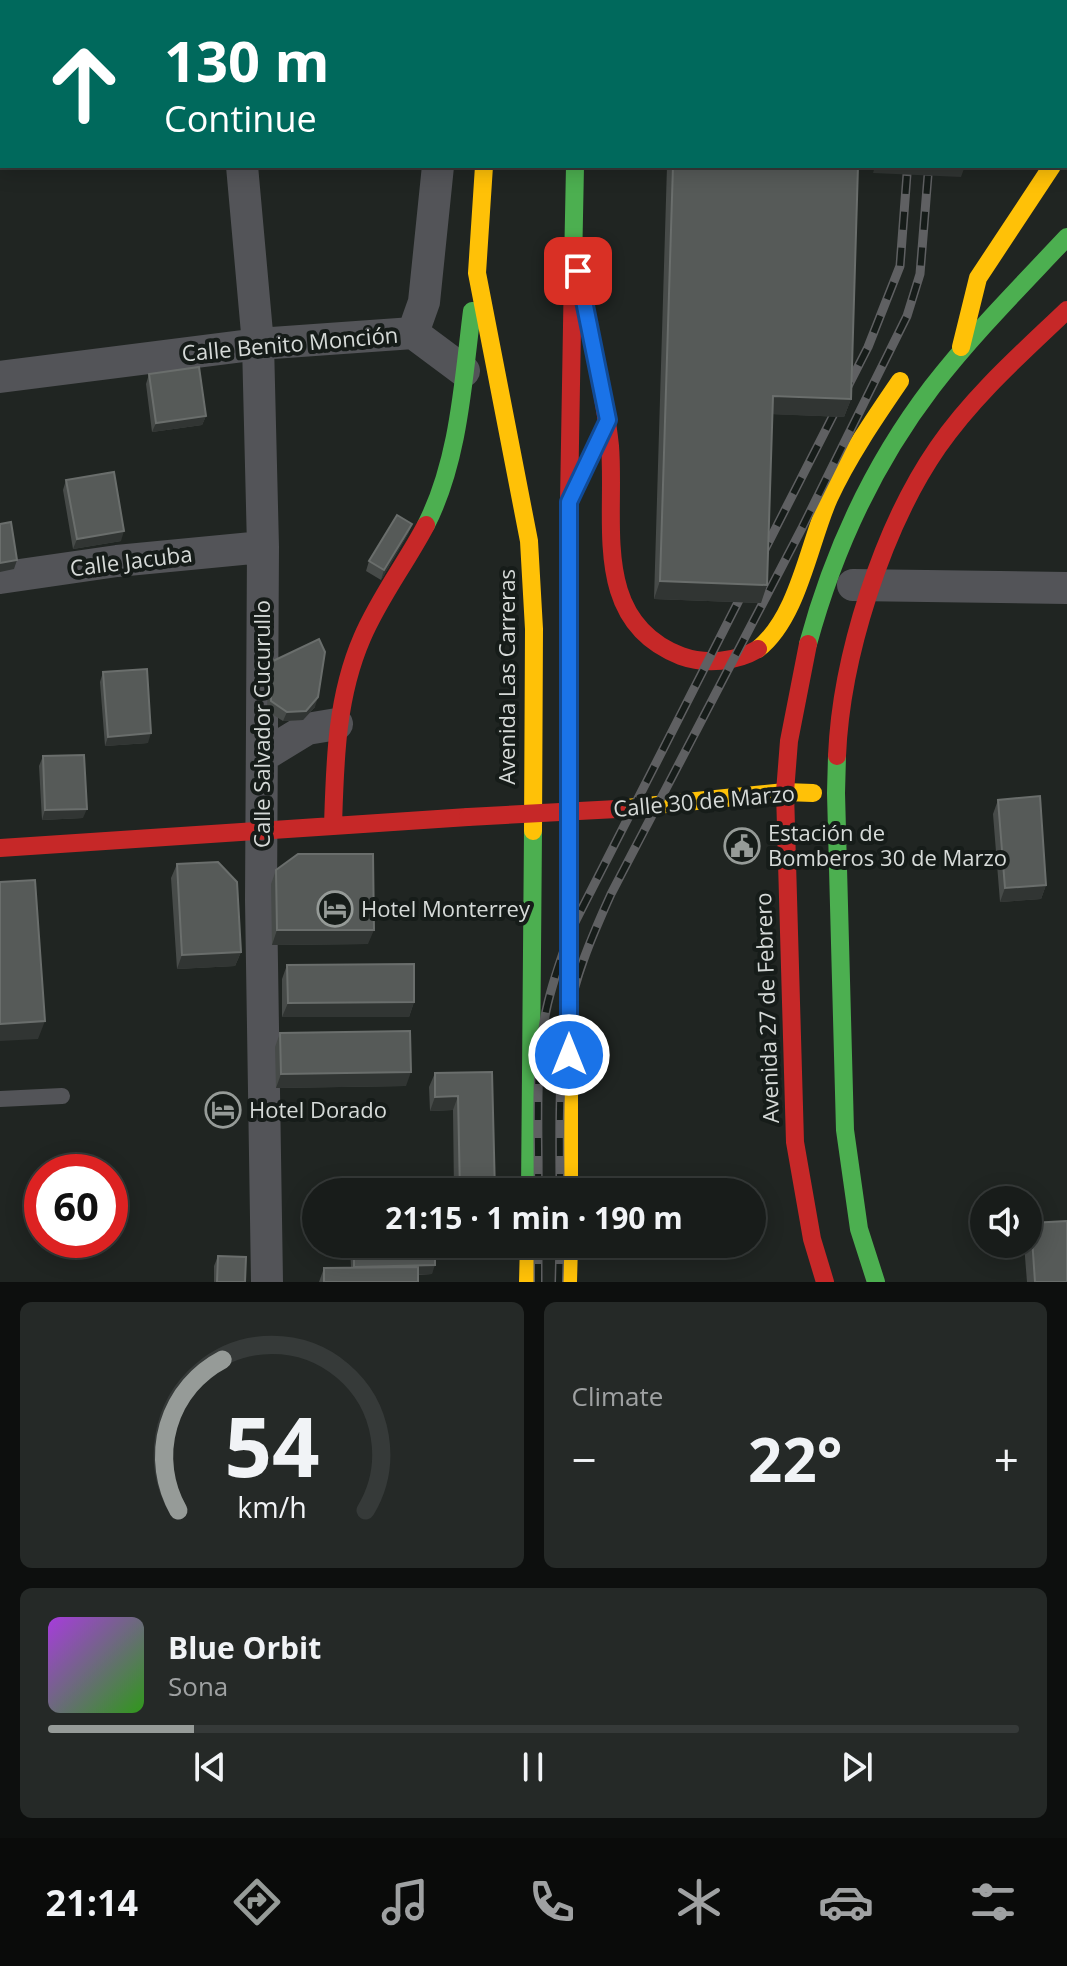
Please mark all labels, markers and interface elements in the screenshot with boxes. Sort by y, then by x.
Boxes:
text: 130 m [164,22,330,98]
icon: ahead [32,32,136,136]
text: Continue [164,94,317,143]
pin [544,237,612,305]
icon: arrive [556,249,600,293]
street label: Calle Benito Monción [181,319,399,367]
street label: Calle Jacuba [68,538,194,582]
street label: Avenida Las Carreras [491,569,521,785]
street label: Calle Salvador Cucurullo [246,600,276,848]
street label: Calle 30 de Marzo [612,777,796,823]
place label: Estación de Bomberos 30 de Marzo [768,817,1007,872]
public building icon: Estación de Bomberos 30 de Marzo [723,827,761,865]
hotel icon: Hotel Monterrey [316,890,354,928]
street label: Avenida 27 de Febrero [747,892,785,1124]
place label: Hotel Monterrey [361,893,531,923]
position arrow [527,1013,611,1097]
hotel icon: Hotel Dorado [204,1091,242,1129]
place label: Hotel Dorado [249,1094,387,1124]
speed limit sign: 60 [24,1154,128,1258]
map controls [970,1186,1042,1258]
button: sound [970,1186,1042,1258]
text: 21:15 · 1 min · 190 m [385,1197,683,1238]
text: Climate [572,1378,663,1414]
text: 54 [224,1388,319,1501]
text: 22° [748,1418,842,1500]
text: − [572,1429,597,1489]
text: + [994,1429,1019,1489]
text: km/h [237,1487,306,1526]
text: Blue Orbit [168,1627,321,1668]
text: Sona [168,1668,228,1704]
icon: previous [188,1745,232,1789]
icon: pause [511,1745,555,1789]
icon: next [835,1745,879,1789]
icon: directions [229,1874,285,1930]
icon: music [377,1874,433,1930]
icon: phone [524,1874,580,1930]
icon: climate [671,1874,727,1930]
icon: car [818,1874,874,1930]
icon: filters [965,1874,1021,1930]
text: 21:14 [46,1878,138,1927]

